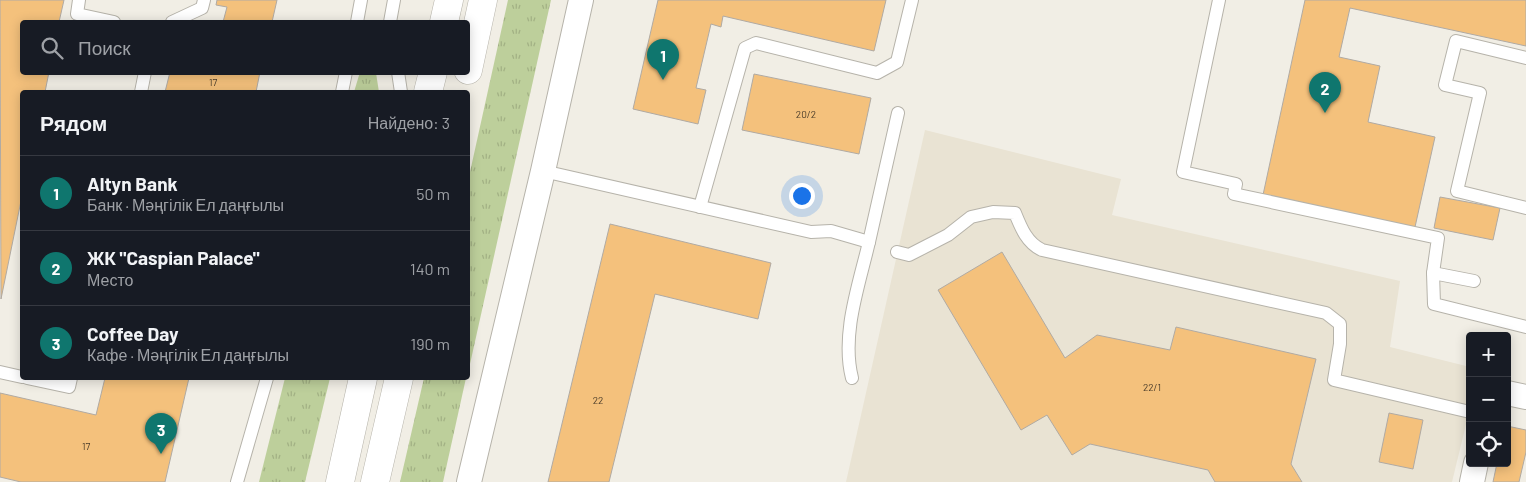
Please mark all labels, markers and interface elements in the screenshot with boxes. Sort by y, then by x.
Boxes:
search box [20,20,470,75]
icon: search [38,34,66,62]
text: Поиск [78,36,131,59]
pin: 1 [647,39,679,80]
pin: 2 [1309,72,1341,113]
house number: 17 [209,76,217,88]
house number: 20/2 [796,108,816,120]
text: Рядом [40,110,107,135]
text: Найдено: 3 [368,113,450,132]
text: Altyn Bank [87,172,178,195]
your location [789,183,815,209]
text: 1 [53,184,59,203]
text: 50 m [416,184,450,203]
text: Банк · Мәңгілік Ел даңғылы [87,195,284,214]
text: ЖК "Caspian Palace" [87,246,260,269]
text: 2 [52,259,60,278]
text: 140 m [410,259,450,278]
text: Место [87,270,133,289]
text: Coffee Day [87,322,179,345]
map controls [1466,332,1511,467]
button: + [1466,332,1511,377]
text: 3 [52,334,60,353]
text: 190 m [411,334,450,353]
text: Кафе · Мәңгілік Ел даңғылы [87,345,289,364]
button: − [1466,377,1511,422]
house number: 22/1 [1143,381,1161,393]
house number: 22 [593,394,603,406]
pin: 3 [145,413,177,454]
button: locate [1466,422,1511,467]
house number: 17 [82,440,90,452]

